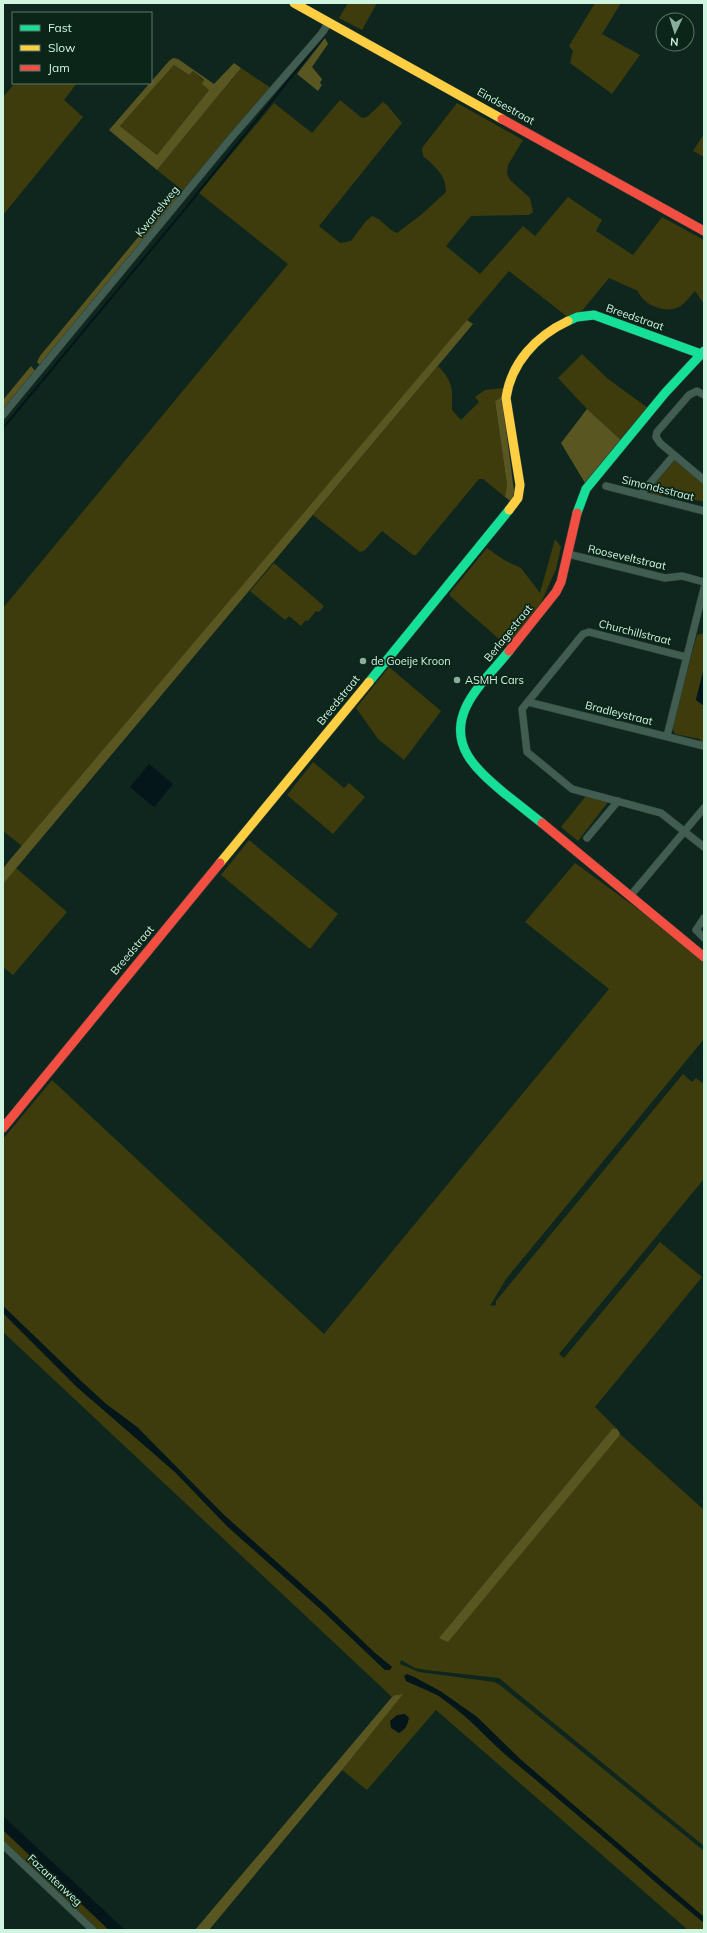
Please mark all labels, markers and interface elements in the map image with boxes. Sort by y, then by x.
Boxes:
legend [12,12,152,84]
north arrow [655,12,695,52]
text: Fast [48,20,72,35]
text: N [670,35,679,49]
text: Slow [48,40,76,55]
text: Jam [48,60,70,75]
street label: Eindsestraat [475,84,537,128]
street label: Kwartelweg [132,183,182,239]
street label: Breedstraat [604,301,666,333]
street label: Simondsstraat [620,472,696,504]
street label: Rooseveltstraat [587,541,668,573]
street label: Berlagestraat [481,601,535,664]
street label: Churchillstraat [597,616,673,648]
place label: de Goeije Kroon [371,654,451,668]
marker: de Goeije Kroon [358,656,368,666]
street label: Breedstraat [314,672,362,728]
place label: ASMH Cars [465,673,524,687]
marker: ASMH Cars [452,675,462,685]
street label: Bradleystraat [584,698,654,728]
street label: Breedstraat [107,922,157,978]
street label: Fazantenweg [25,1851,85,1909]

